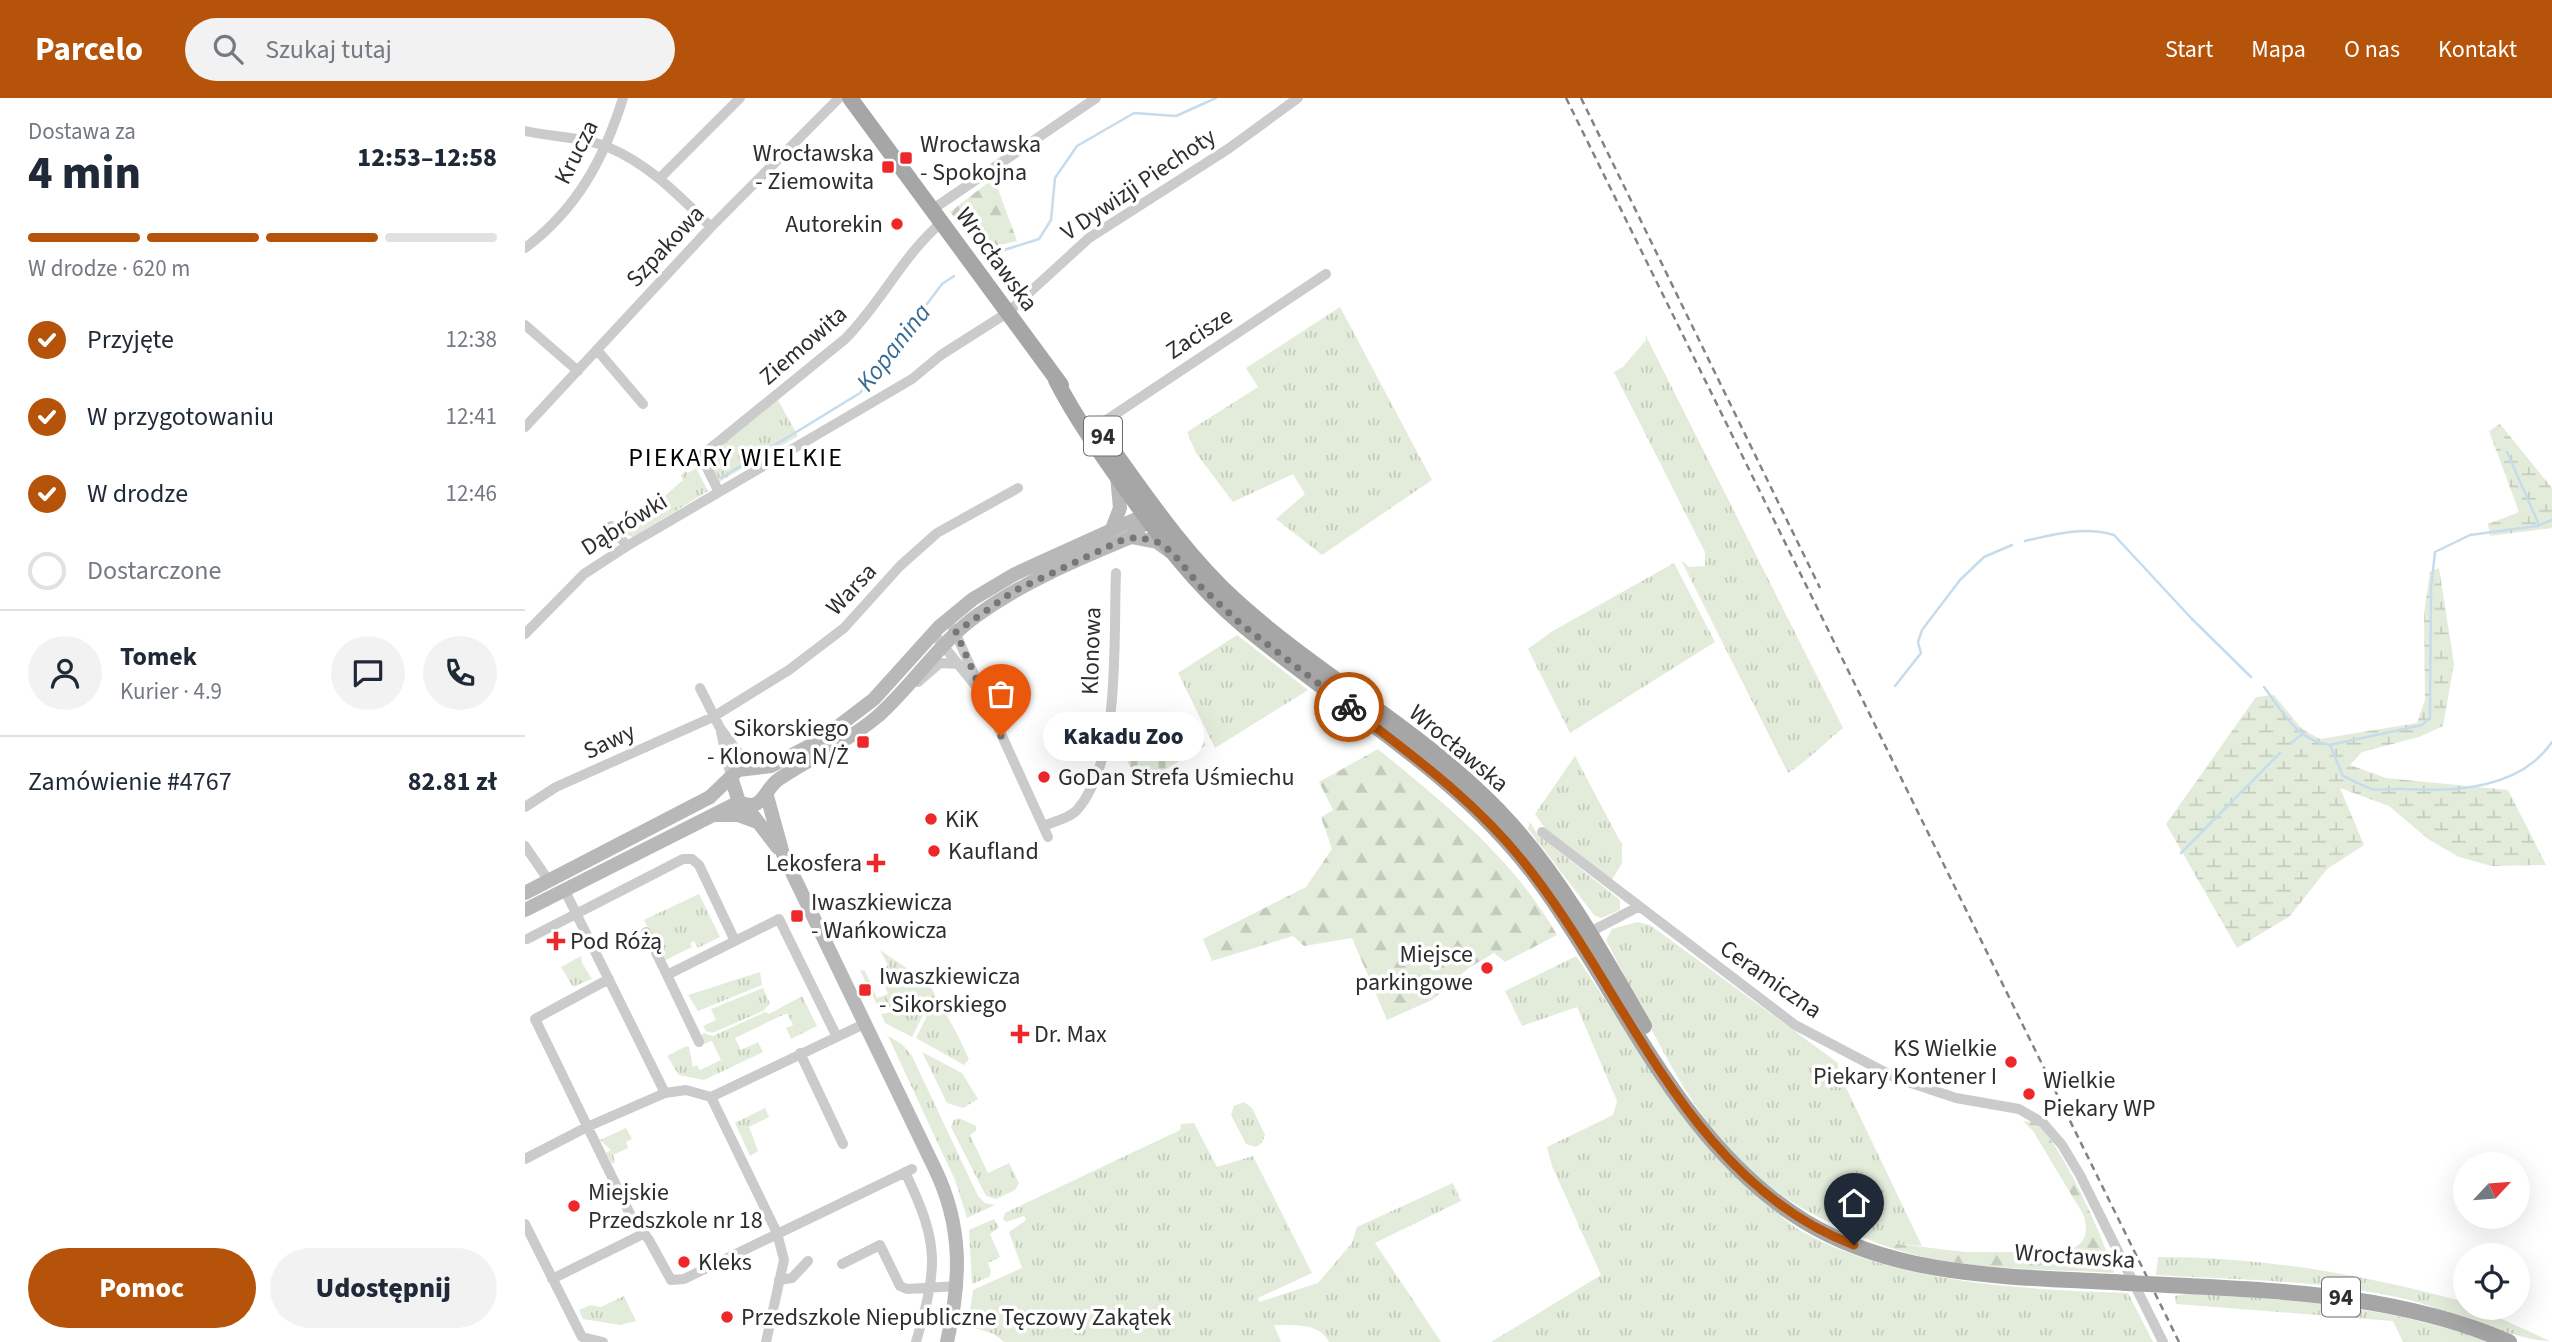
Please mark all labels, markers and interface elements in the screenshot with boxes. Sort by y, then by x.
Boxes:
search box [185,18,675,81]
text: Parcelo [35,26,143,73]
icon: search [209,30,247,68]
text: Szukaj tutaj [265,31,392,68]
text: Start [2165,32,2213,67]
text: Mapa [2251,32,2306,67]
text: O nas [2344,32,2400,67]
text: Kontakt [2438,32,2517,67]
street label: Krucza [545,114,607,190]
text: Dostawa za [28,115,136,148]
street label: V Dywizji Piechoty [1054,119,1223,249]
place label: Wrocławska - Spokojna [920,127,1041,190]
place label: Wrocławska - Ziemowita [753,136,874,199]
text: 12:53–12:58 [357,139,497,176]
text: 4 min [28,141,141,206]
marker: Wrocławska - Spokojna [898,150,914,166]
marker: Wrocławska - Ziemowita [880,159,896,175]
street label: Szpakowa [618,197,713,295]
street label: Wrocławska [947,200,1046,319]
place label: Autorekin [785,207,883,242]
marker: Autorekin [889,216,905,232]
text: W drodze · 620 m [28,252,190,285]
water label: Kopanina [847,295,940,399]
street label: Ziemowita [752,297,855,393]
street label: Zacisze [1159,299,1240,368]
icon: check [28,321,66,359]
text: Przyjęte [87,321,174,358]
text: 12:38 [446,323,497,356]
icon: check [28,398,66,436]
text: W przygotowaniu [87,398,274,435]
text: 12:41 [446,400,497,433]
road number: 94 [1084,416,1122,456]
district label: PIEKARY WIELKIE [628,439,844,476]
icon: check [28,475,66,513]
text: W drodze [87,475,188,512]
text: 12:46 [446,477,497,510]
street label: Dąbrówki [574,484,674,565]
text: Dostarczone [87,552,221,589]
street label: Warsa [818,555,885,624]
street label: Klonowa [1072,606,1111,696]
button: person [28,636,102,710]
button: chat [331,636,405,710]
button: phone [423,636,497,710]
text: Tomek [120,638,197,675]
pin [971,664,1031,736]
courier [1314,672,1384,742]
text: Kurier · 4.9 [120,675,222,708]
icon: bag [982,675,1020,713]
icon: bike [1330,688,1368,726]
street label: Wrocławska [1401,696,1516,801]
place label: Sikorskiego - Klonowa N/Ż [707,711,849,774]
callout: Kakadu Zoo [1043,712,1204,760]
street label: Sawy [578,714,641,769]
text: Kakadu Zoo [1063,720,1184,753]
marker: Sikorskiego - Klonowa N/Ż [855,734,871,750]
place label: GoDan Strefa Uśmiechu [1058,760,1295,795]
text: Zamówienie #4767 [28,763,232,800]
text: 82.81 zł [408,763,497,800]
marker: GoDan Strefa Uśmiechu [1036,769,1052,785]
place label: KiK [945,802,979,837]
marker: KiK [923,811,939,827]
place label: Kaufland [948,834,1039,869]
marker: Kaufland [926,843,942,859]
place label: Lekosfera [766,846,862,881]
marker: Lekosfera [868,855,884,871]
place label: Iwaszkiewicza - Wańkowicza [811,885,952,948]
marker: Iwaszkiewicza - Wańkowicza [789,908,805,924]
place label: Pod Różą [570,924,662,959]
street label: Ceramiczna [1712,931,1829,1027]
marker: Pod Różą [548,933,564,949]
place label: Miejsce parkingowe [1355,937,1473,1000]
place label: Iwaszkiewicza - Sikorskiego [879,959,1020,1022]
marker: Miejsce parkingowe [1479,960,1495,976]
marker: Iwaszkiewicza - Sikorskiego [857,982,873,998]
place label: Dr. Max [1034,1017,1107,1052]
marker: Dr. Max [1012,1026,1028,1042]
place label: KS Wielkie Piekary Kontener I [1813,1031,1997,1094]
marker: KS Wielkie Piekary Kontener I [2003,1054,2019,1070]
place label: Wielkie Piekary WP [2043,1063,2156,1126]
marker: Wielkie Piekary WP [2021,1086,2037,1102]
north arrow [2453,1152,2531,1228]
map controls [2453,1152,2530,1320]
pin [1824,1173,1884,1245]
place label: Miejskie Przedszkole nr 18 [588,1175,763,1238]
icon: home [1835,1184,1873,1222]
marker: Miejskie Przedszkole nr 18 [566,1198,582,1214]
street label: Wrocławska [2013,1235,2137,1278]
button: locate [2453,1243,2530,1320]
place label: Kleks [698,1245,752,1280]
button: Pomoc [28,1248,256,1328]
button: Udostępnij [270,1248,497,1328]
marker: Kleks [676,1254,692,1270]
road number: 94 [2322,1278,2360,1316]
place label: Przedszkole Niepubliczne Tęczowy Zakątek [741,1300,1172,1335]
marker: Przedszkole Niepubliczne Tęczowy Zakątek [719,1309,735,1325]

